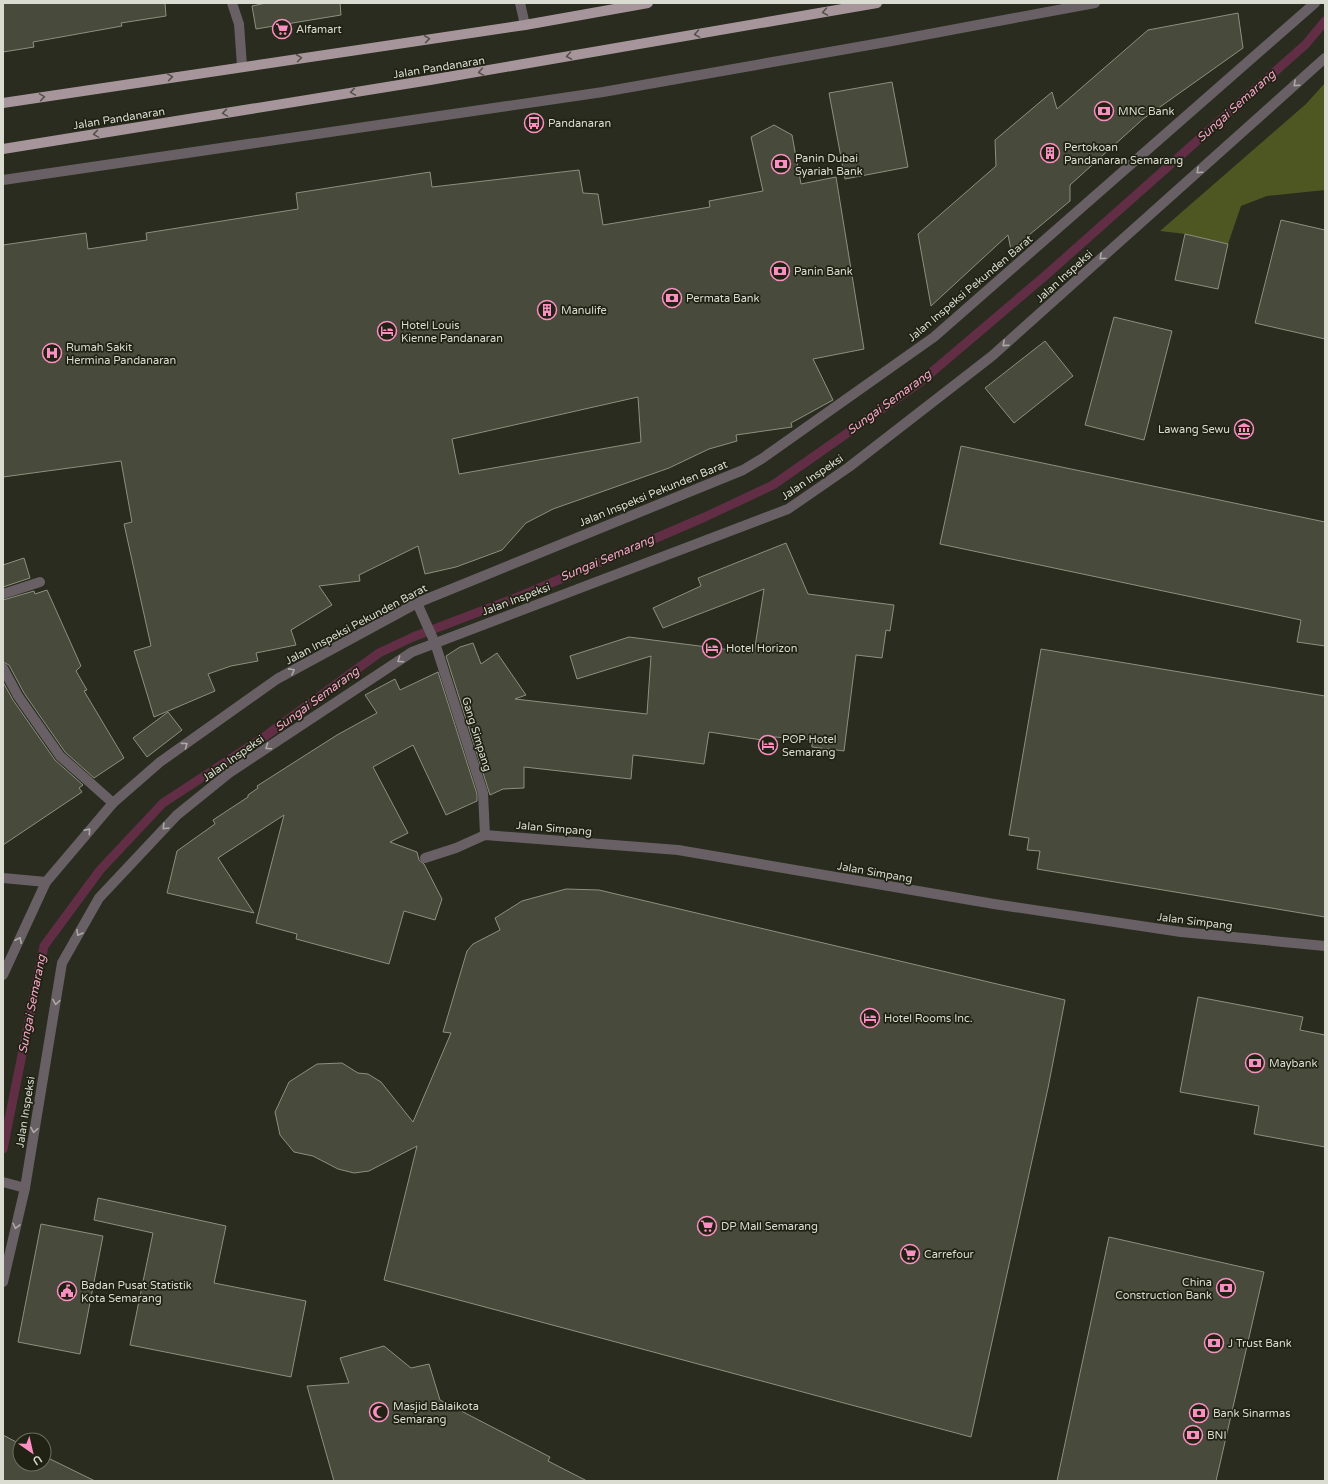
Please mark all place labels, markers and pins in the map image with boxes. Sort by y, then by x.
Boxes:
supermarket icon: Alfamart [271,18,293,40]
place label: Alfamart [296,23,342,36]
bank icon: MNC Bank [1093,100,1115,122]
place label: MNC Bank [1118,105,1174,118]
bus stop icon: Pandanaran [523,112,545,134]
place label: Pandanaran [548,117,611,130]
place label: Pertokoan Pandanaran Semarang [1064,141,1183,167]
building icon: Pertokoan Pandanaran Semarang [1039,142,1061,164]
place label: Panin Dubai Syariah Bank [795,152,863,178]
bank icon: Panin Dubai Syariah Bank [770,153,792,175]
bank icon: Panin Bank [769,260,791,282]
place label: Panin Bank [794,265,853,278]
bank icon: Permata Bank [661,287,683,309]
place label: Permata Bank [686,292,760,305]
building icon: Manulife [536,299,558,321]
place label: Manulife [561,304,607,317]
place label: Hotel Louis Kienne Pandanaran [401,319,503,345]
hotel icon: Hotel Louis Kienne Pandanaran [376,320,398,342]
place label: Rumah Sakit Hermina Pandanaran [66,341,176,367]
hospital icon: Rumah Sakit Hermina Pandanaran [41,342,63,364]
museum icon: Lawang Sewu [1233,418,1255,440]
place label: Lawang Sewu [1158,423,1230,436]
hotel icon: Hotel Horizon [701,637,723,659]
place label: Hotel Horizon [726,642,797,655]
place label: POP Hotel Semarang [782,733,836,759]
hotel icon: POP Hotel Semarang [757,734,779,756]
hotel icon: Hotel Rooms Inc. [859,1007,881,1029]
place label: Hotel Rooms Inc. [884,1012,973,1025]
bank icon: Maybank [1244,1052,1266,1074]
place label: Maybank [1269,1057,1317,1070]
supermarket icon: DP Mall Semarang [696,1215,718,1237]
place label: DP Mall Semarang [721,1220,818,1233]
supermarket icon: Carrefour [899,1243,921,1265]
place label: Carrefour [924,1248,975,1261]
place label: China Construction Bank [1115,1276,1212,1302]
bank icon: China Construction Bank [1215,1277,1237,1299]
place label: Badan Pusat Statistik Kota Semarang [81,1279,192,1305]
public building icon: Badan Pusat Statistik Kota Semarang [56,1280,78,1302]
bank icon: J Trust Bank [1203,1332,1225,1354]
place label: J Trust Bank [1228,1337,1292,1350]
place label: Masjid Balaikota Semarang [393,1400,479,1426]
mosque icon: Masjid Balaikota Semarang [368,1401,390,1423]
bank icon: Bank Sinarmas [1188,1402,1210,1424]
place label: Bank Sinarmas [1213,1407,1290,1420]
bank icon: BNI [1182,1424,1204,1446]
place label: BNI [1207,1429,1227,1442]

